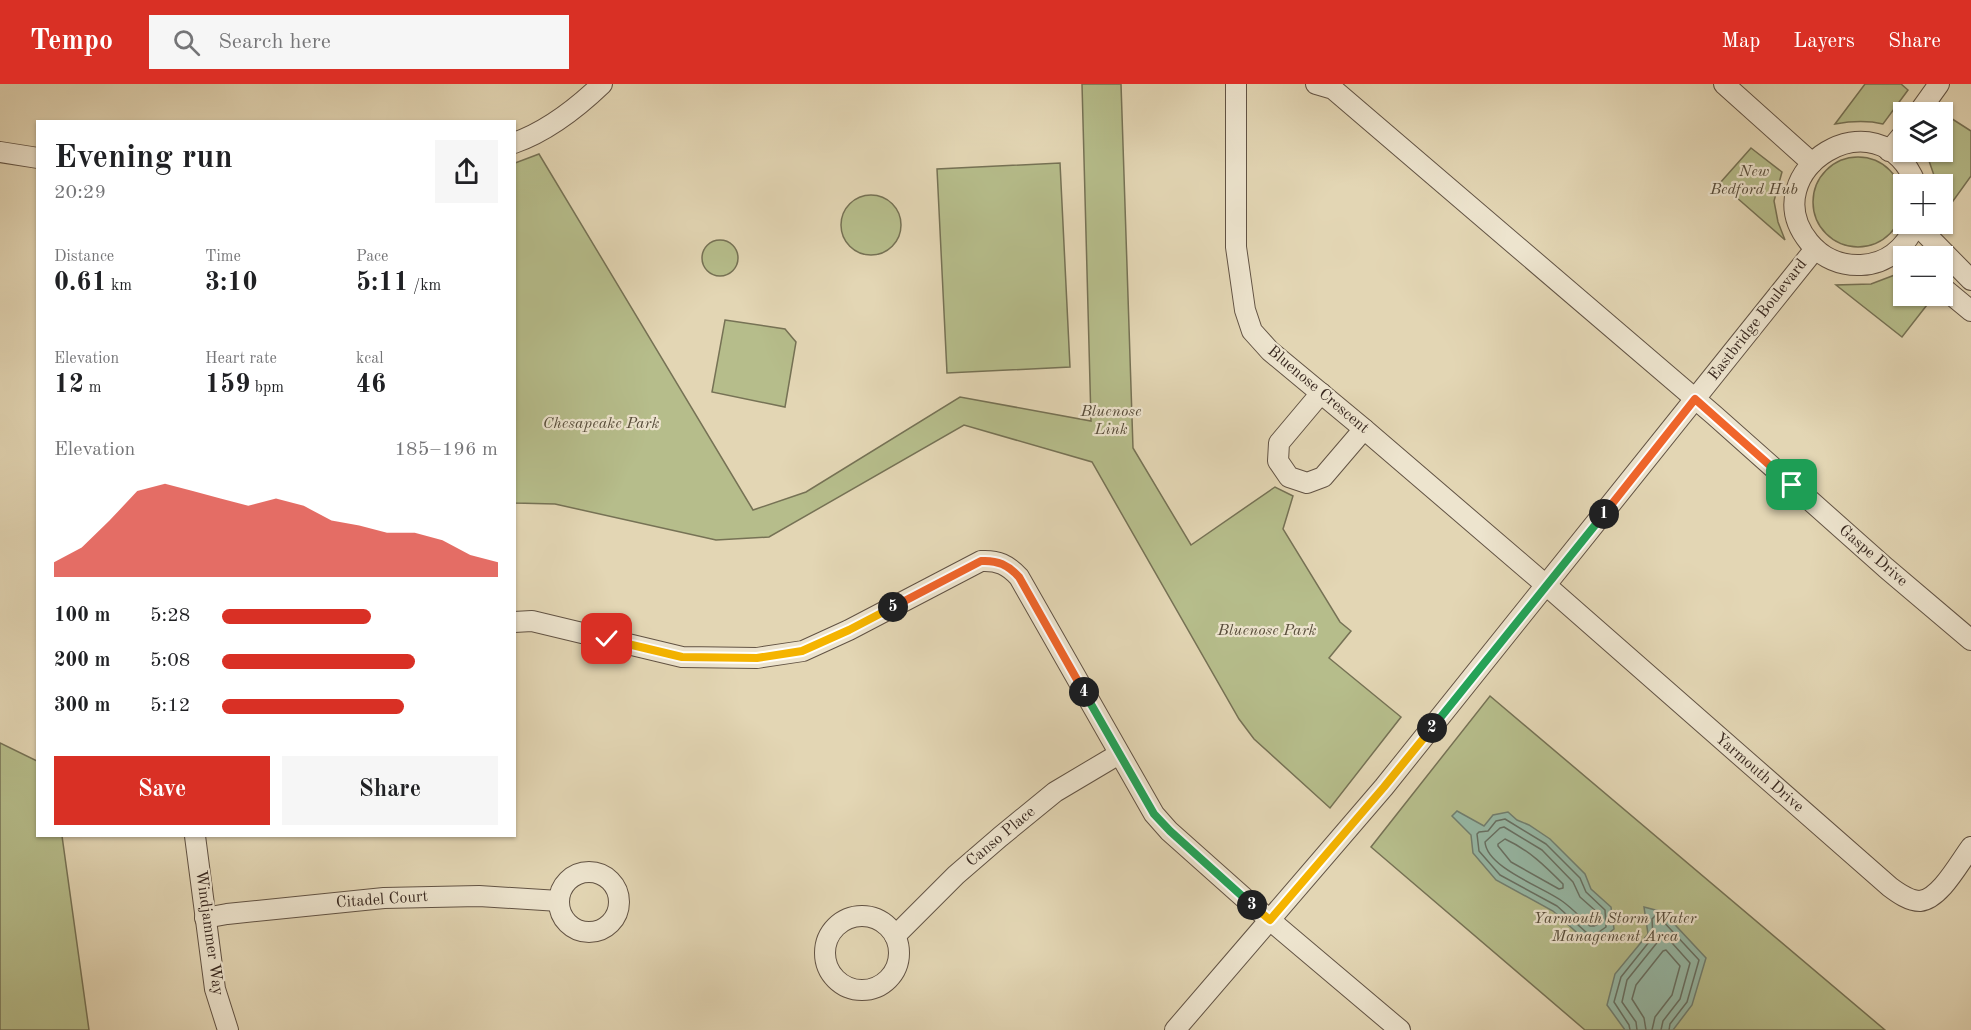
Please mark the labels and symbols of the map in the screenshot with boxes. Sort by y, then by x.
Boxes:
park label: New Bedford Hub [1709,164,1798,198]
street label: Eastbridge Boulevard [1706,256,1810,384]
street label: Bluenose Crescent [1264,343,1372,437]
park label: Bluenose Link [1079,404,1142,438]
park label: Chesapeake Park [543,416,659,432]
pin [1766,459,1817,510]
pin: 1 [1589,499,1619,529]
street label: Gaspe Drive [1836,522,1910,590]
pin: 5 [878,592,908,622]
pin [581,613,632,664]
park label: Bluenose Park [1217,623,1317,639]
pin: 4 [1069,677,1099,707]
pin: 2 [1417,713,1447,743]
street label: Yarmouth Drive [1712,730,1806,816]
street label: Canso Place [964,804,1038,870]
street label: Windjammer Way [192,869,226,997]
street label: Citadel Court [335,889,429,911]
pin: 3 [1237,890,1267,920]
park label: Yarmouth Storm Water Management Area [1534,911,1698,945]

